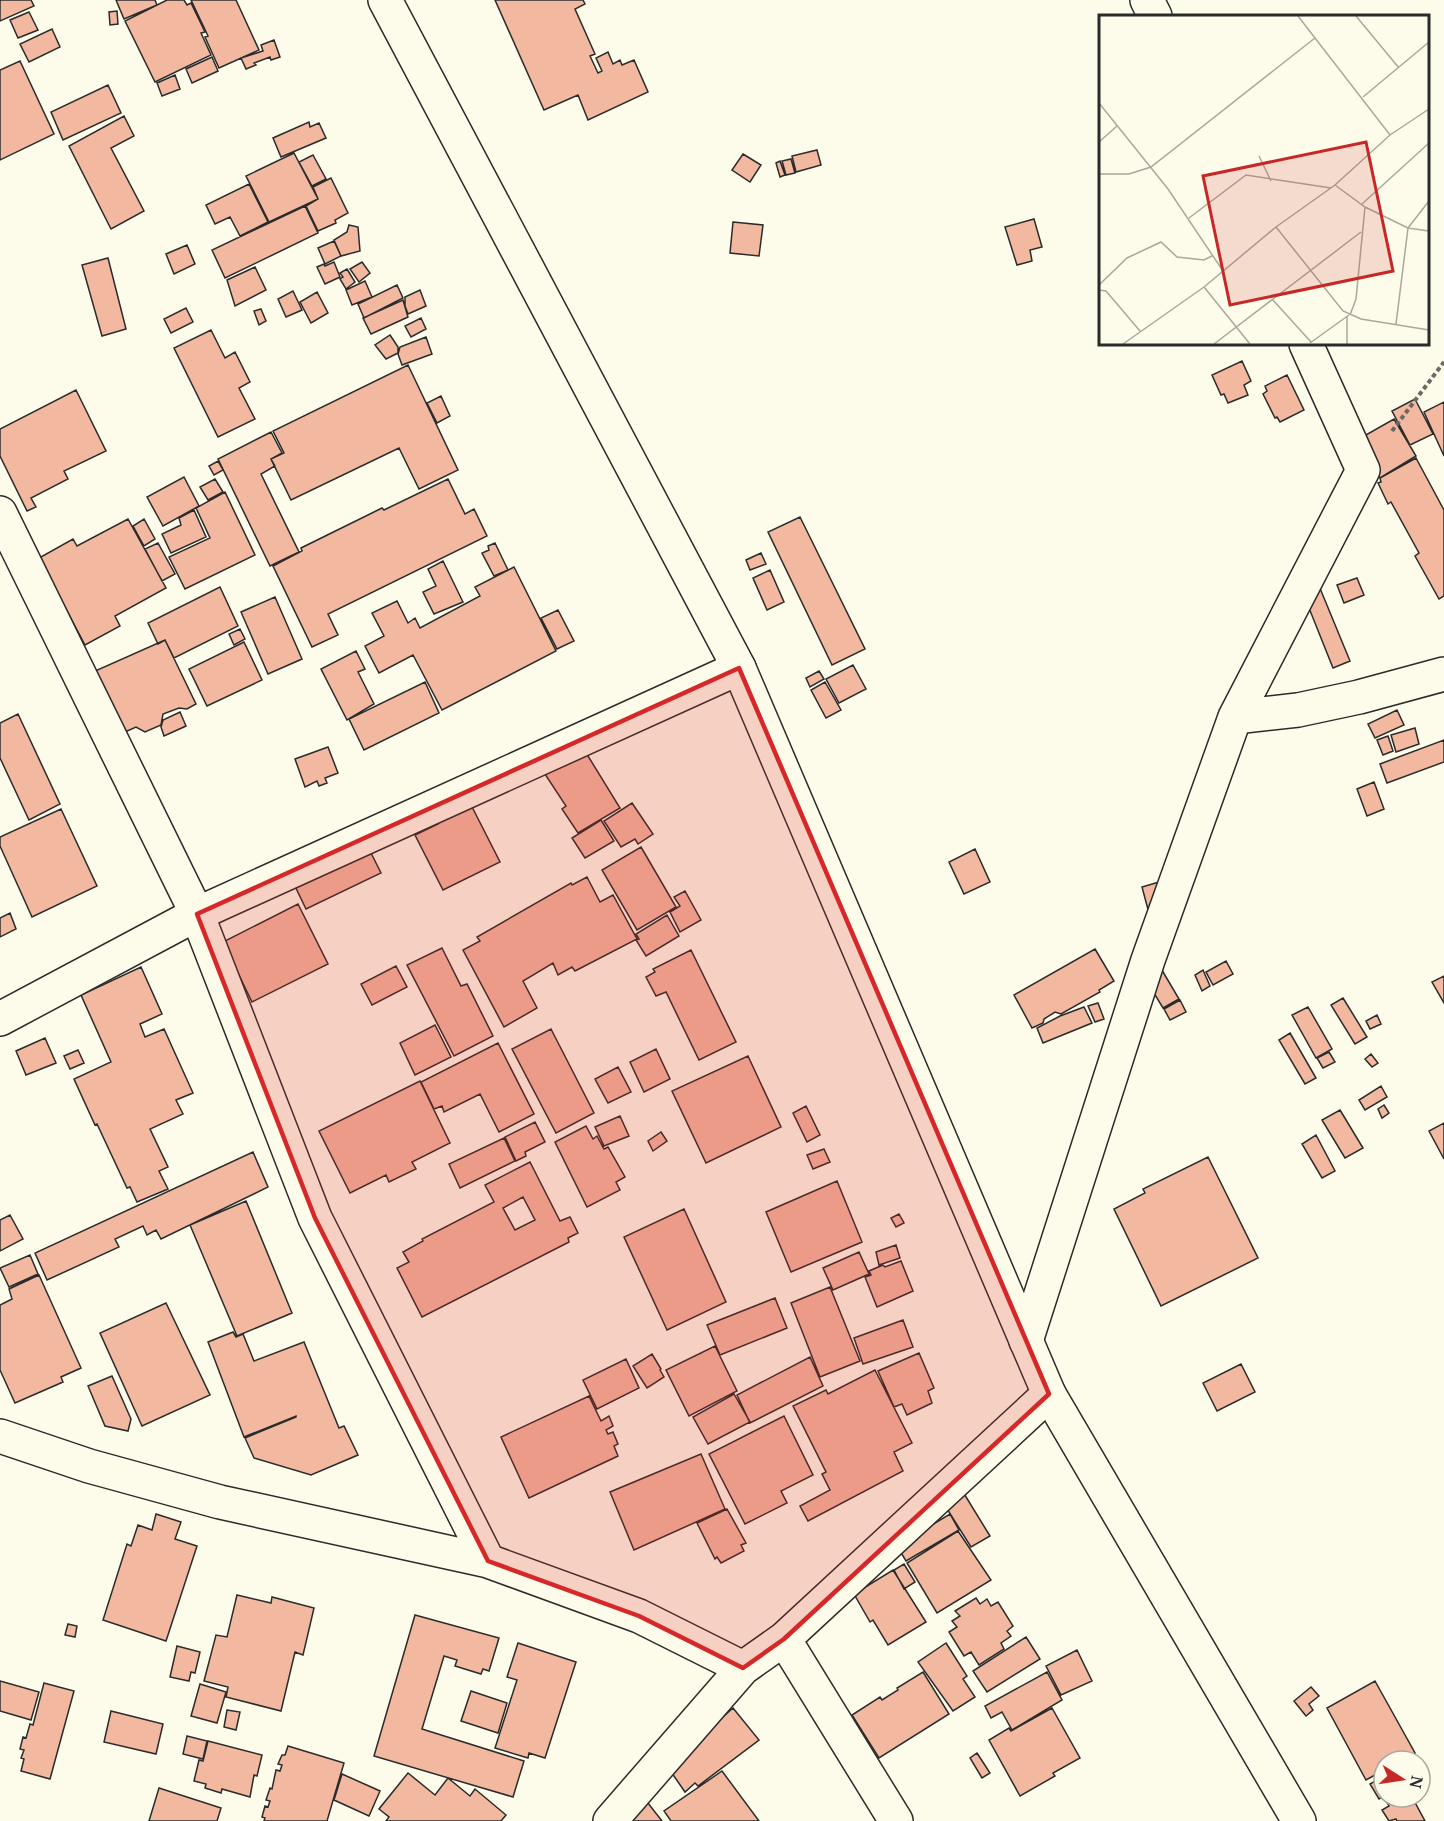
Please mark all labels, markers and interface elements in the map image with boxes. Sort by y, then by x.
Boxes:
inset map [1099,15,1429,345]
north arrow [1372,1749,1432,1809]
text: N [1405,1774,1429,1790]

